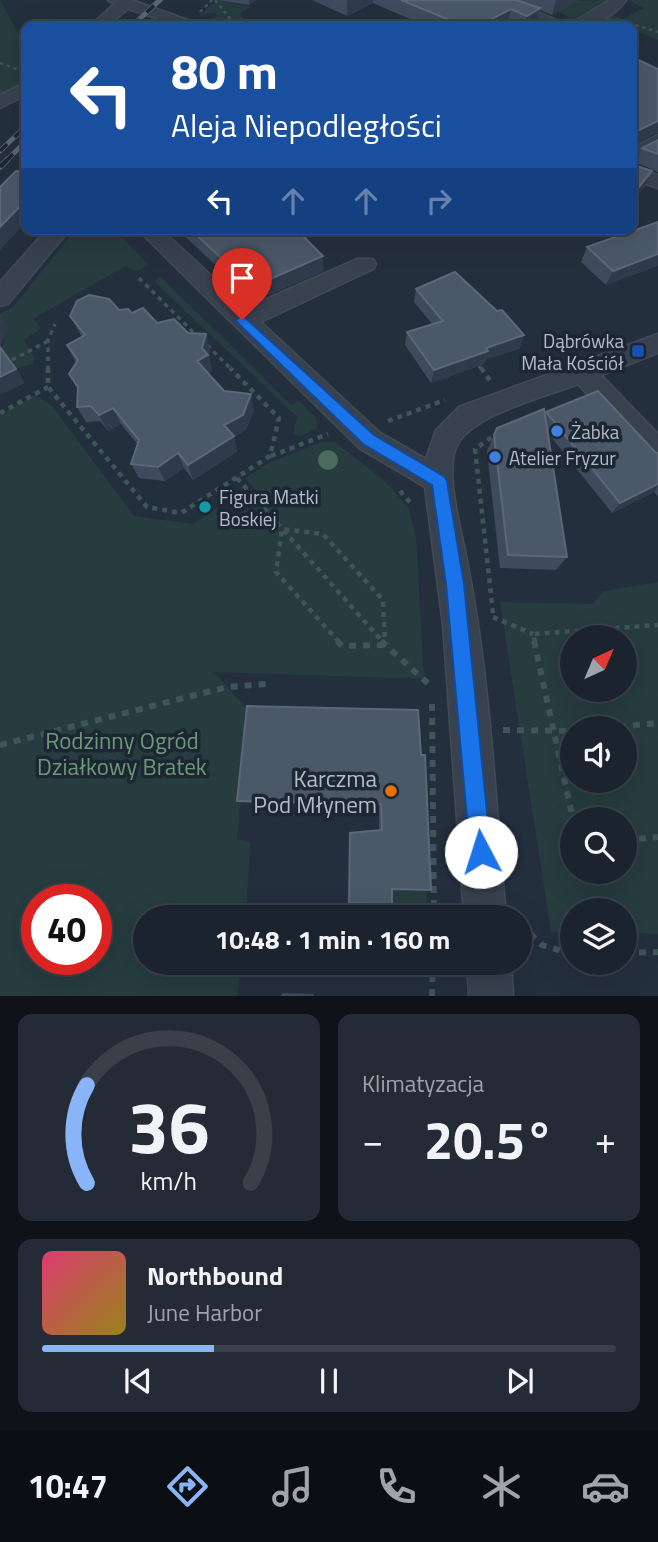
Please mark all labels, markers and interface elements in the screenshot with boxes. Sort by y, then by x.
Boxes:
text: 80 m [171,33,278,108]
icon: left [56,49,147,140]
text: Aleja Niepodległości [171,101,442,149]
icon: left [201,182,239,220]
icon: ahead [274,182,312,220]
icon: ahead [347,182,385,220]
icon: right [420,182,458,220]
pin [212,248,272,320]
icon: arrive [223,259,261,297]
place label: Dąbrówka Mała Kościół [521,326,624,377]
marker: Dąbrówka Mała Kościół [630,343,646,359]
place label: Żabka [571,417,620,446]
marker: Żabka [549,423,565,439]
place label: Atelier Fryzur [509,443,616,472]
marker: Atelier Fryzur [487,449,503,465]
place label: Figura Matki Boskiej [219,482,319,533]
marker: Figura Matki Boskiej [197,499,213,515]
north arrow [560,625,637,702]
map controls [560,625,637,975]
button: sound [560,716,637,793]
park label: Rodzinny Ogród Działkowy Bratek [37,723,207,784]
place label: Karczma Pod Młynem [253,761,377,822]
marker: Karczma Pod Młynem [383,783,399,799]
button: search [560,807,637,884]
position arrow [444,815,518,889]
speed limit sign: 40 [21,884,112,975]
button: layers [560,898,637,975]
text: 10:48 · 1 min · 160 m [215,920,450,959]
text: Klimatyzacja [362,1066,484,1101]
text: 36 [128,1072,210,1182]
text: 20.5° [424,1100,554,1179]
text: − [362,1111,383,1169]
text: + [595,1111,616,1169]
text: km/h [141,1162,197,1200]
text: Northbound [147,1256,283,1295]
text: June Harbor [147,1295,262,1330]
icon: previous [119,1362,157,1400]
icon: pause [310,1362,348,1400]
icon: next [501,1362,539,1400]
text: 10:47 [28,1462,108,1510]
icon: directions [163,1462,212,1511]
icon: music [268,1462,317,1511]
icon: phone [372,1462,421,1511]
icon: climate [477,1462,526,1511]
icon: car [581,1462,630,1511]

